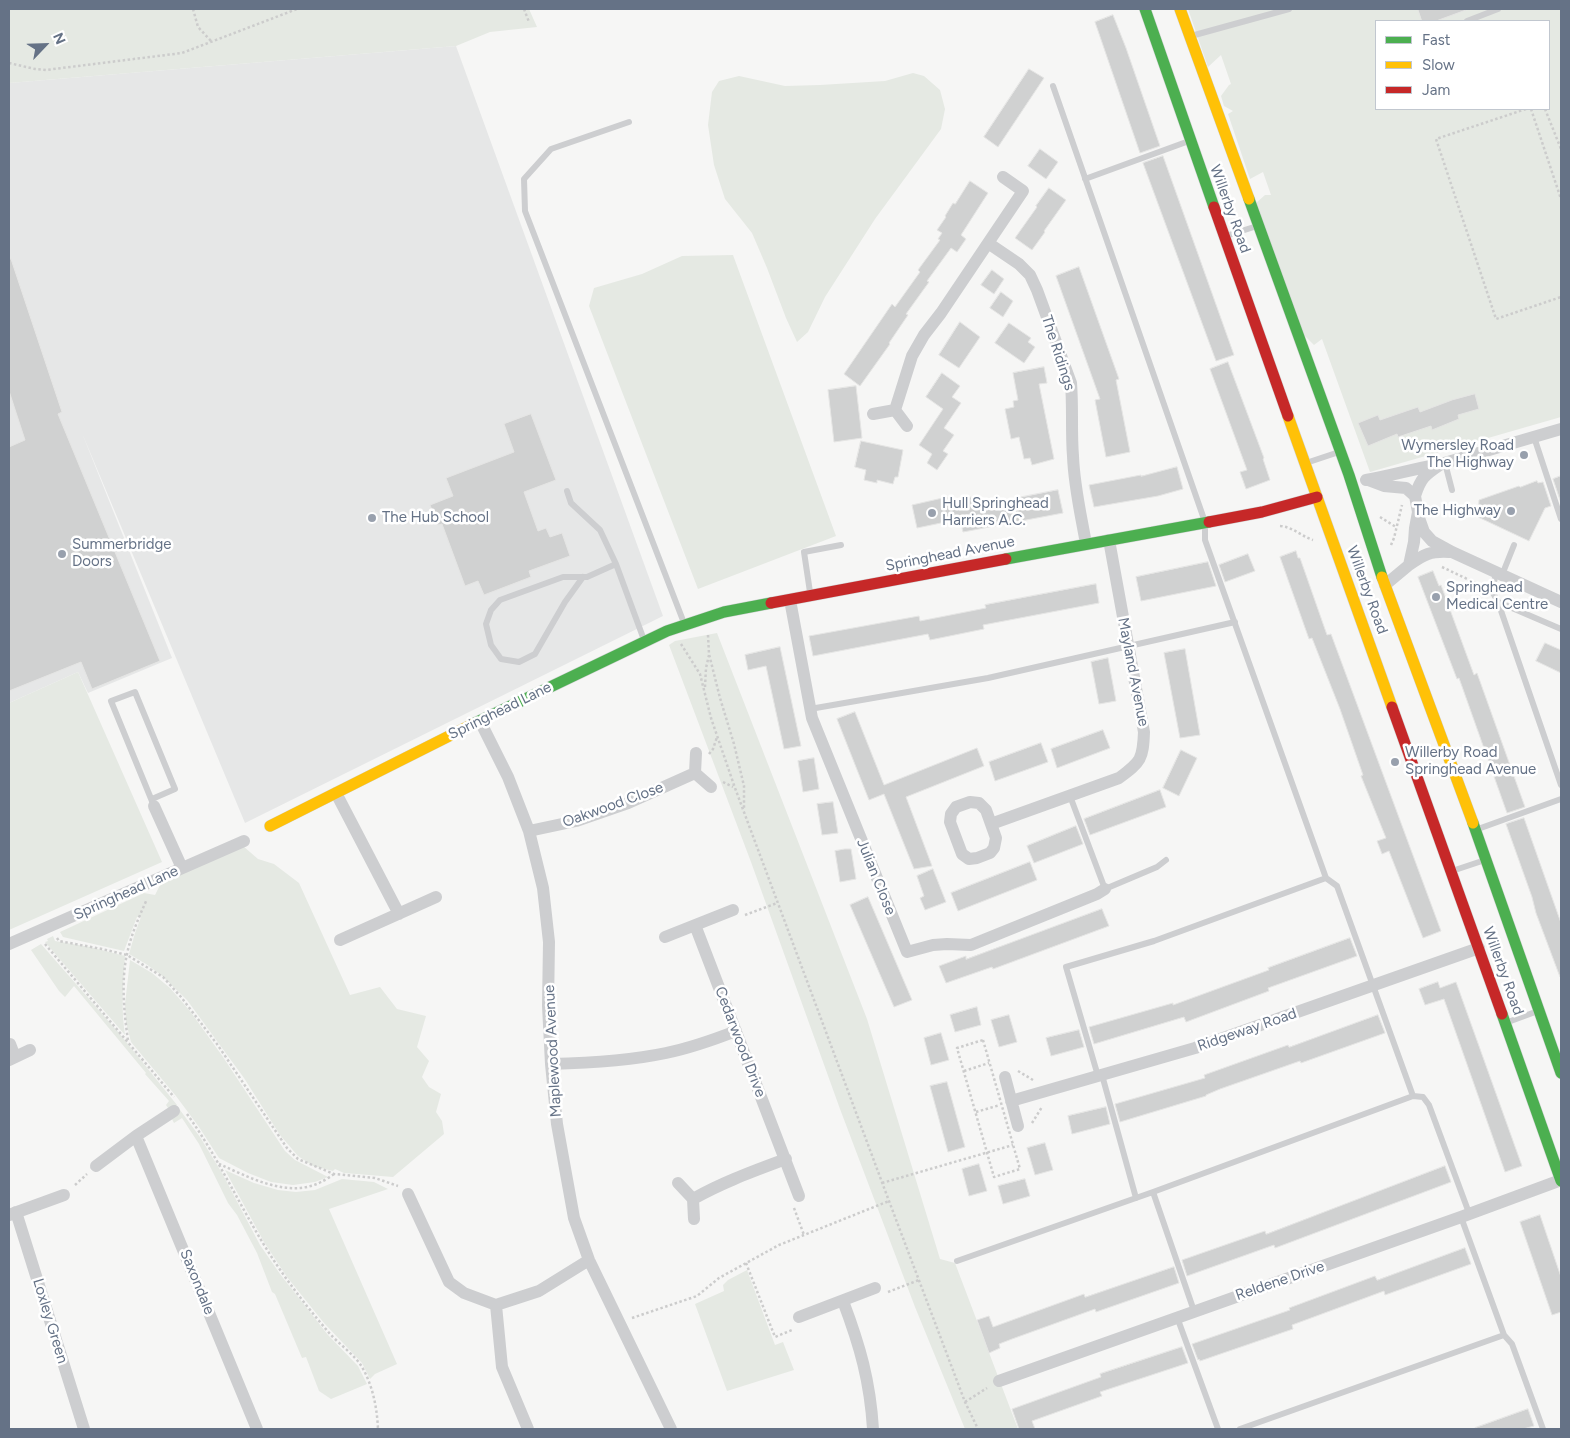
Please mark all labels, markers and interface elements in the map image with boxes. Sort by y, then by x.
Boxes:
north arrow [20,20,70,70]
legend [1375,20,1550,110]
text: N [49,30,69,47]
text: Fast [1422,31,1450,49]
text: Slow [1422,56,1455,74]
text: Jam [1422,81,1450,99]
street label: Willerby Road [1206,162,1254,256]
street label: The Ridings [1037,313,1079,393]
place label: Wymersley Road The Highway [1401,437,1514,472]
marker: Wymersley Road The Highway [1518,449,1530,461]
place label: Hull Springhead Harriers A.C. [942,495,1049,530]
place label: The Highway [1414,502,1501,520]
marker: The Highway [1505,505,1517,517]
marker: Hull Springhead Harriers A.C. [926,507,938,519]
place label: The Hub School [382,509,489,527]
marker: The Hub School [366,512,378,524]
street label: Springhead Avenue [884,533,1016,575]
place label: Summerbridge Doors [72,536,171,571]
street label: Willerby Road [1343,543,1391,637]
marker: Summerbridge Doors [56,548,68,560]
place label: Springhead Medical Centre [1446,579,1548,614]
marker: Springhead Medical Centre [1430,591,1442,603]
street label: Mayland Avenue [1114,616,1152,728]
street label: Springhead Lane [445,678,555,744]
place label: Willerby Road Springhead Avenue [1405,744,1536,779]
marker: Willerby Road Springhead Avenue [1389,756,1401,768]
street label: Oakwood Close [560,778,666,832]
street label: Julian Close [853,836,899,918]
street label: Springhead Lane [71,862,181,924]
street label: Willerby Road [1479,924,1527,1018]
street label: Maplewood Avenue [541,984,565,1118]
street label: Cedarwood Drive [711,984,769,1100]
street label: Ridgeway Road [1195,1005,1299,1055]
street label: Saxondale [176,1247,218,1317]
street label: Reldene Drive [1233,1257,1327,1305]
street label: Loxley Green [29,1276,71,1366]

